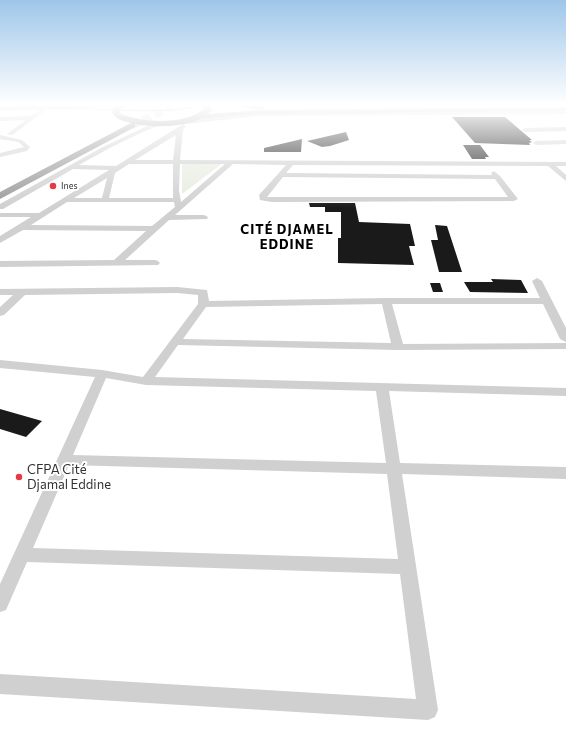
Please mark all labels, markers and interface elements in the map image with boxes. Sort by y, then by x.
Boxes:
marker: Ines [48,181,58,191]
place label: Ines [61,181,78,191]
district label: CITÉ DJAMEL EDDINE [240,222,334,253]
place label: CFPA Cité Djamal Eddine [27,462,111,493]
marker: CFPA Cité Djamal Eddine [14,472,24,482]

